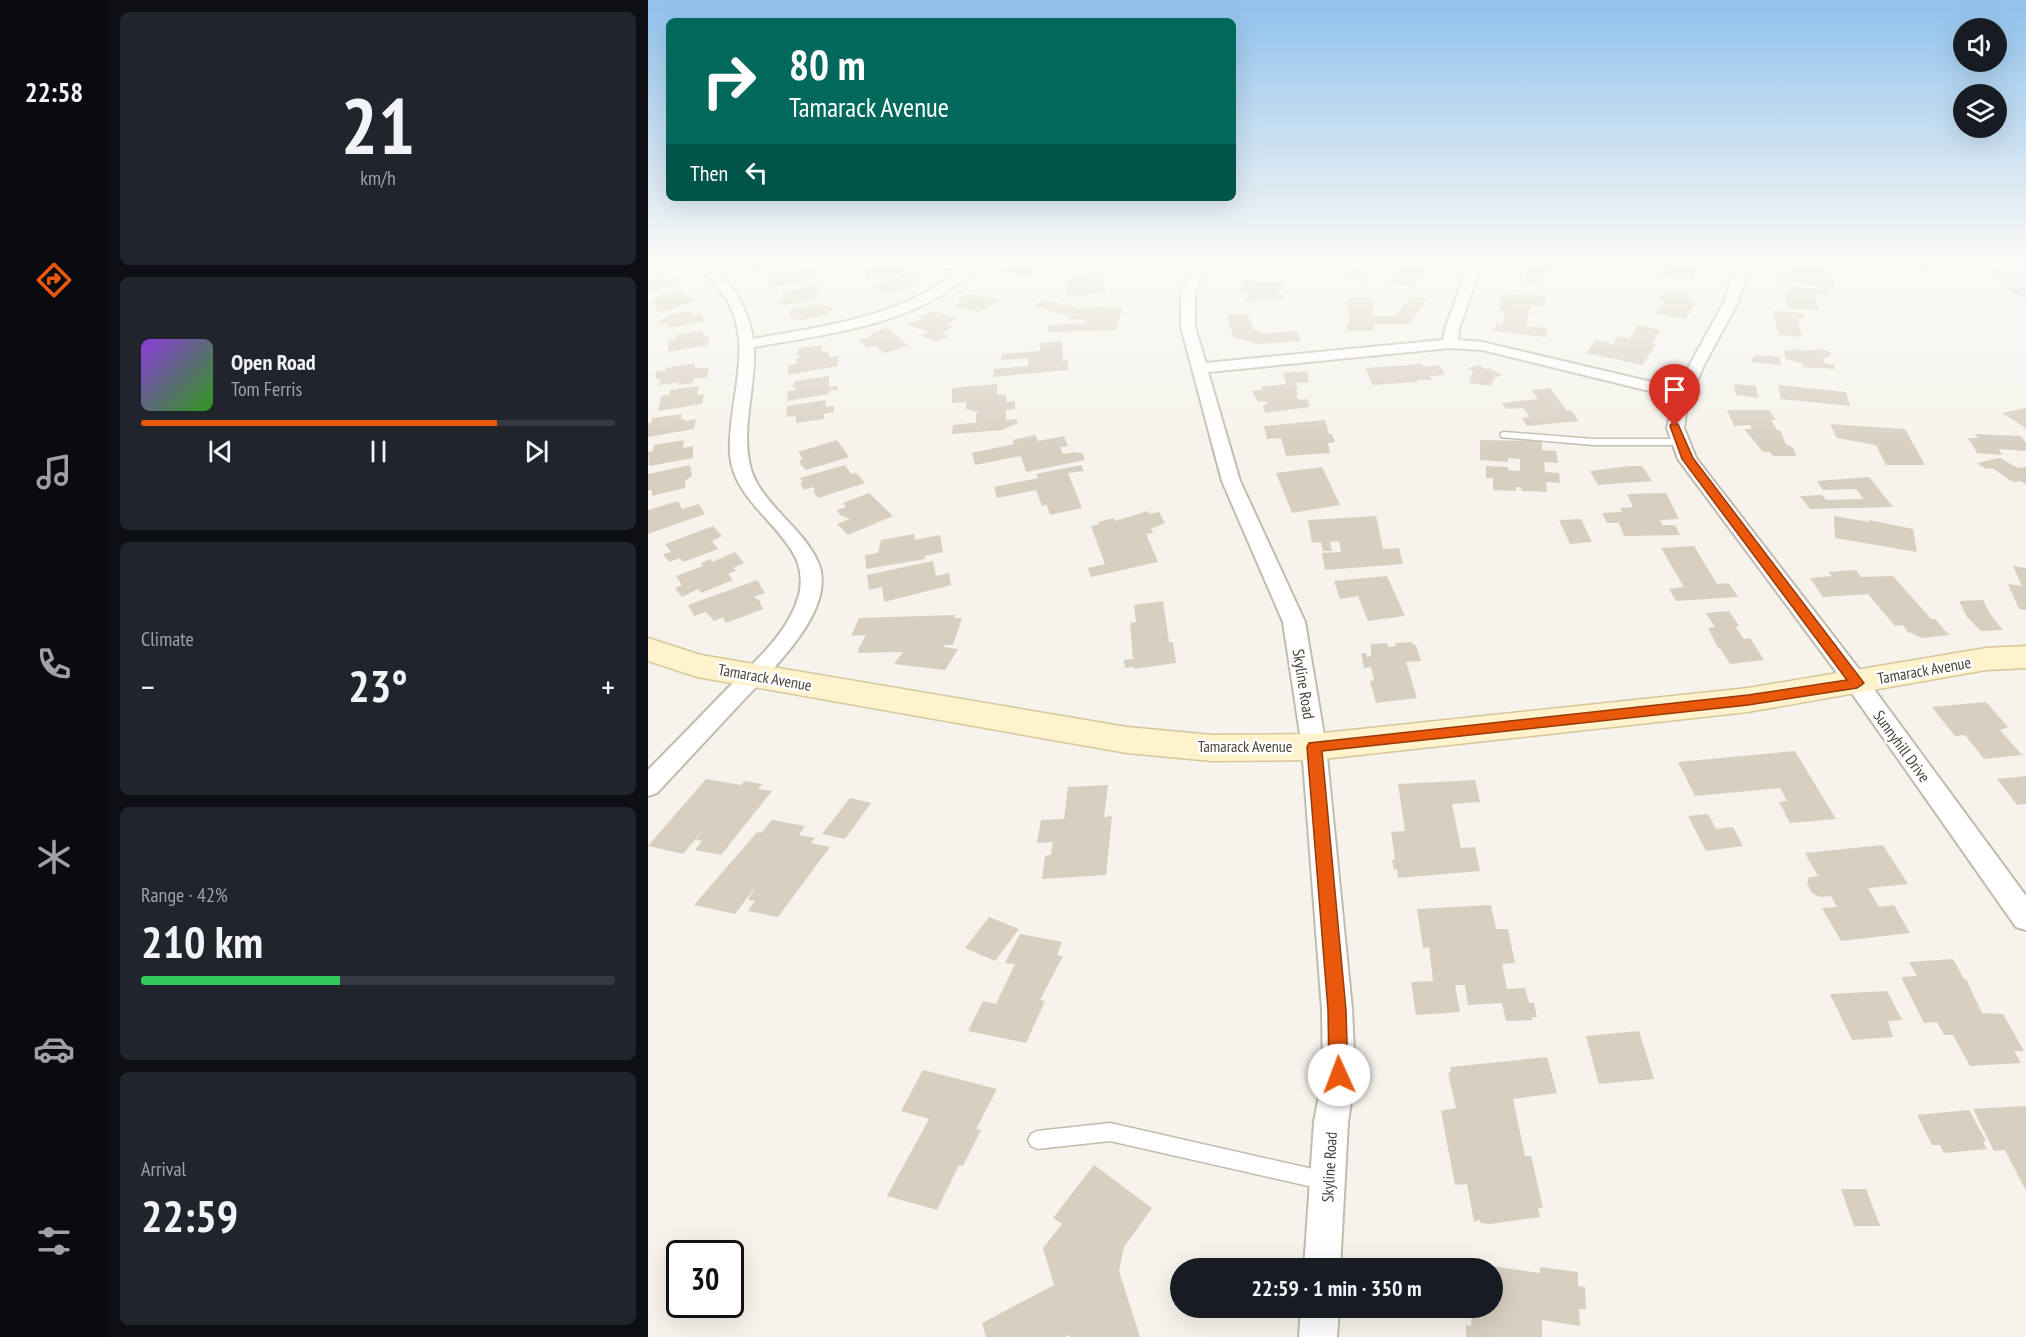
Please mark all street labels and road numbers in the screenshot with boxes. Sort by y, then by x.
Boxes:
street label: Skyline Road [1289,648,1319,720]
street label: Tamarack Avenue [1876,652,1972,688]
street label: Tamarack Avenue [717,659,813,695]
street label: Sunnyhill Drive [1869,706,1935,786]
street label: Tamarack Avenue [1198,736,1292,756]
street label: Skyline Road [1317,1131,1341,1203]

